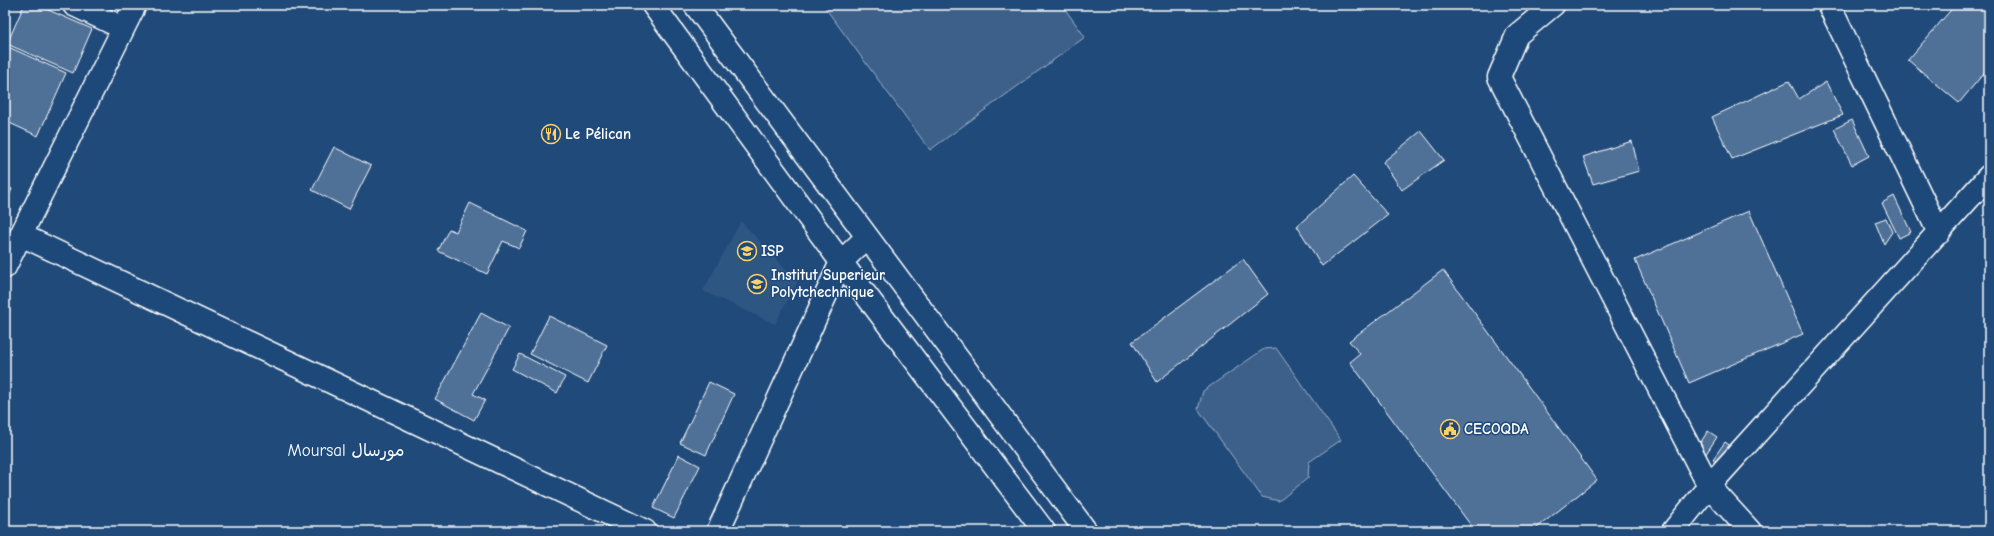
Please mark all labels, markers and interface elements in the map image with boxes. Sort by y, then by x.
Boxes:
restaurant icon: Le Pélican [540,123,562,145]
place label: Le Pélican [565,125,631,143]
school or university icon: ISP [736,240,758,262]
place label: ISP [761,242,784,260]
place label: Institut Superieur Polytchechnique [771,266,885,301]
school or university icon: Institut Superieur Polytchechnique [746,273,768,295]
public building icon: CECOQDA [1439,418,1461,440]
place label: CECOQDA [1464,420,1529,438]
district label: Moursal مورسال [288,441,404,462]

